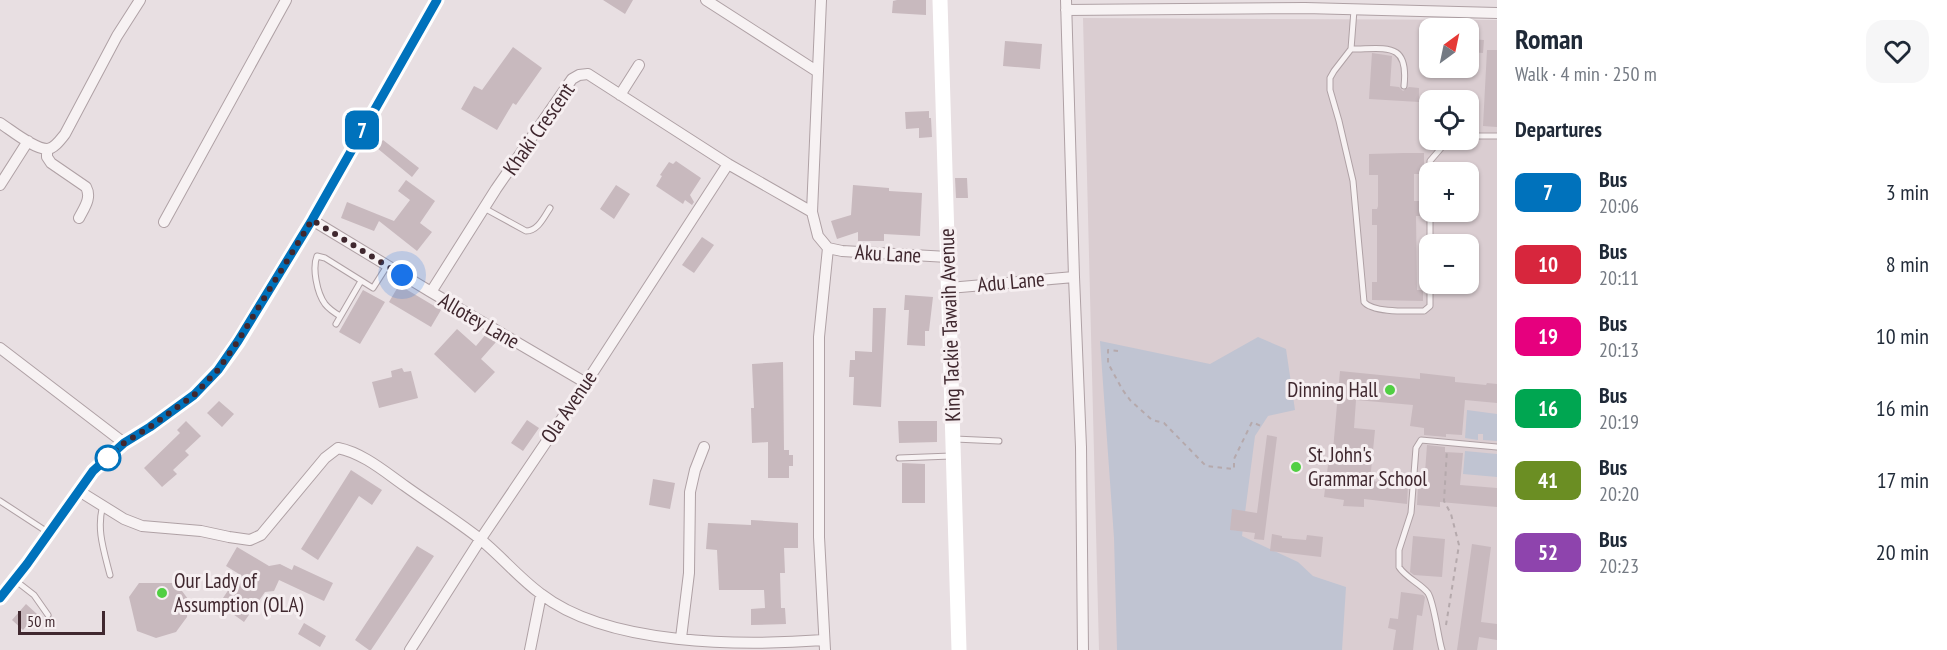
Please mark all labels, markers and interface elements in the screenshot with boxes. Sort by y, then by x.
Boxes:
north arrow [1419,18,1479,78]
map controls [1419,18,1479,294]
text: Roman [1515,20,1583,57]
button: heart [1866,20,1929,83]
text: Walk · 4 min · 250 m [1515,61,1657,87]
street label: Khaki Crescent [497,77,580,180]
button: locate [1419,90,1479,150]
line badge: 7 [342,110,382,150]
text: Departures [1515,115,1602,143]
text: 7 [357,117,367,144]
button: + [1419,162,1479,222]
text: Bus [1599,165,1627,193]
text: 3 min [1886,178,1929,206]
text: 7 [1543,179,1553,206]
text: 20:06 [1599,193,1639,219]
street label: King Tackie Tawaih Avenue [933,228,966,422]
button: − [1419,234,1479,294]
text: Bus [1599,237,1627,265]
street label: Aku Lane [854,238,922,269]
text: 8 min [1886,250,1929,278]
text: 10 [1538,251,1558,278]
your location [387,260,417,290]
street label: Adu Lane [976,265,1046,298]
text: 20:11 [1599,265,1639,291]
street label: Allotey Lane [434,287,525,355]
text: Bus [1599,309,1627,337]
text: 10 min [1876,322,1929,350]
text: 19 [1538,323,1558,350]
text: 20:13 [1599,337,1639,363]
street label: Ola Avenue [535,365,603,448]
place label: Dinning Hall [1287,376,1378,403]
text: Bus [1599,381,1627,409]
marker: Dinning Hall [1383,383,1397,397]
text: 16 min [1876,394,1929,422]
text: 16 [1538,395,1558,422]
text: 20:19 [1599,409,1639,435]
place label: St. John's Grammar School [1308,441,1427,492]
unlabelled marker [95,445,121,471]
text: Bus [1599,453,1627,481]
marker: St. John's Grammar School [1289,460,1303,474]
text: 17 min [1877,466,1929,494]
text: 41 [1538,467,1558,494]
text: 20:20 [1599,481,1639,507]
text: Bus [1599,525,1627,553]
text: 20 min [1876,538,1929,566]
text: 52 [1538,539,1558,566]
text: 20:23 [1599,553,1639,579]
place label: Our Lady of Assumption (OLA) [174,567,303,618]
marker: Our Lady of Assumption (OLA) [155,586,169,600]
scale bar [18,608,105,636]
text: 50 m [27,611,55,631]

